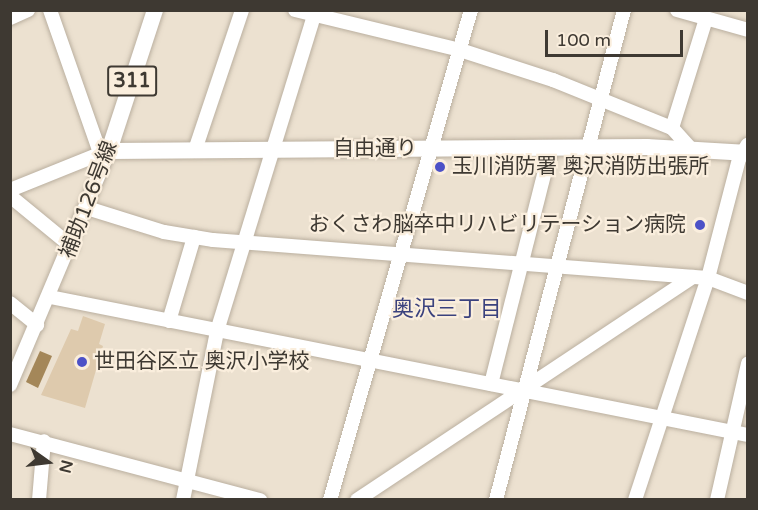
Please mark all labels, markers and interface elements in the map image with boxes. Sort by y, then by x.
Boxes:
scale bar [548,18,686,56]
text: 100 m [556,29,611,51]
road number: 311 [106,64,158,98]
street label: 自由通り [333,136,417,162]
street label: 補助126号線 [55,138,123,262]
place label: 玉川消防署 奥沢消防出張所 [452,154,709,180]
marker: 玉川消防署 奥沢消防出張所 [433,160,447,174]
place label: おくさわ脳卒中リハビリテーション病院 [308,212,686,238]
marker: おくさわ脳卒中リハビリテーション病院 [691,216,709,234]
district label: 奥沢三丁目 [392,297,502,323]
place label: 世田谷区立 奥沢小学校 [94,349,309,375]
marker: 世田谷区立 奥沢小学校 [75,355,89,369]
north arrow [18,432,78,492]
text: N [54,458,77,475]

